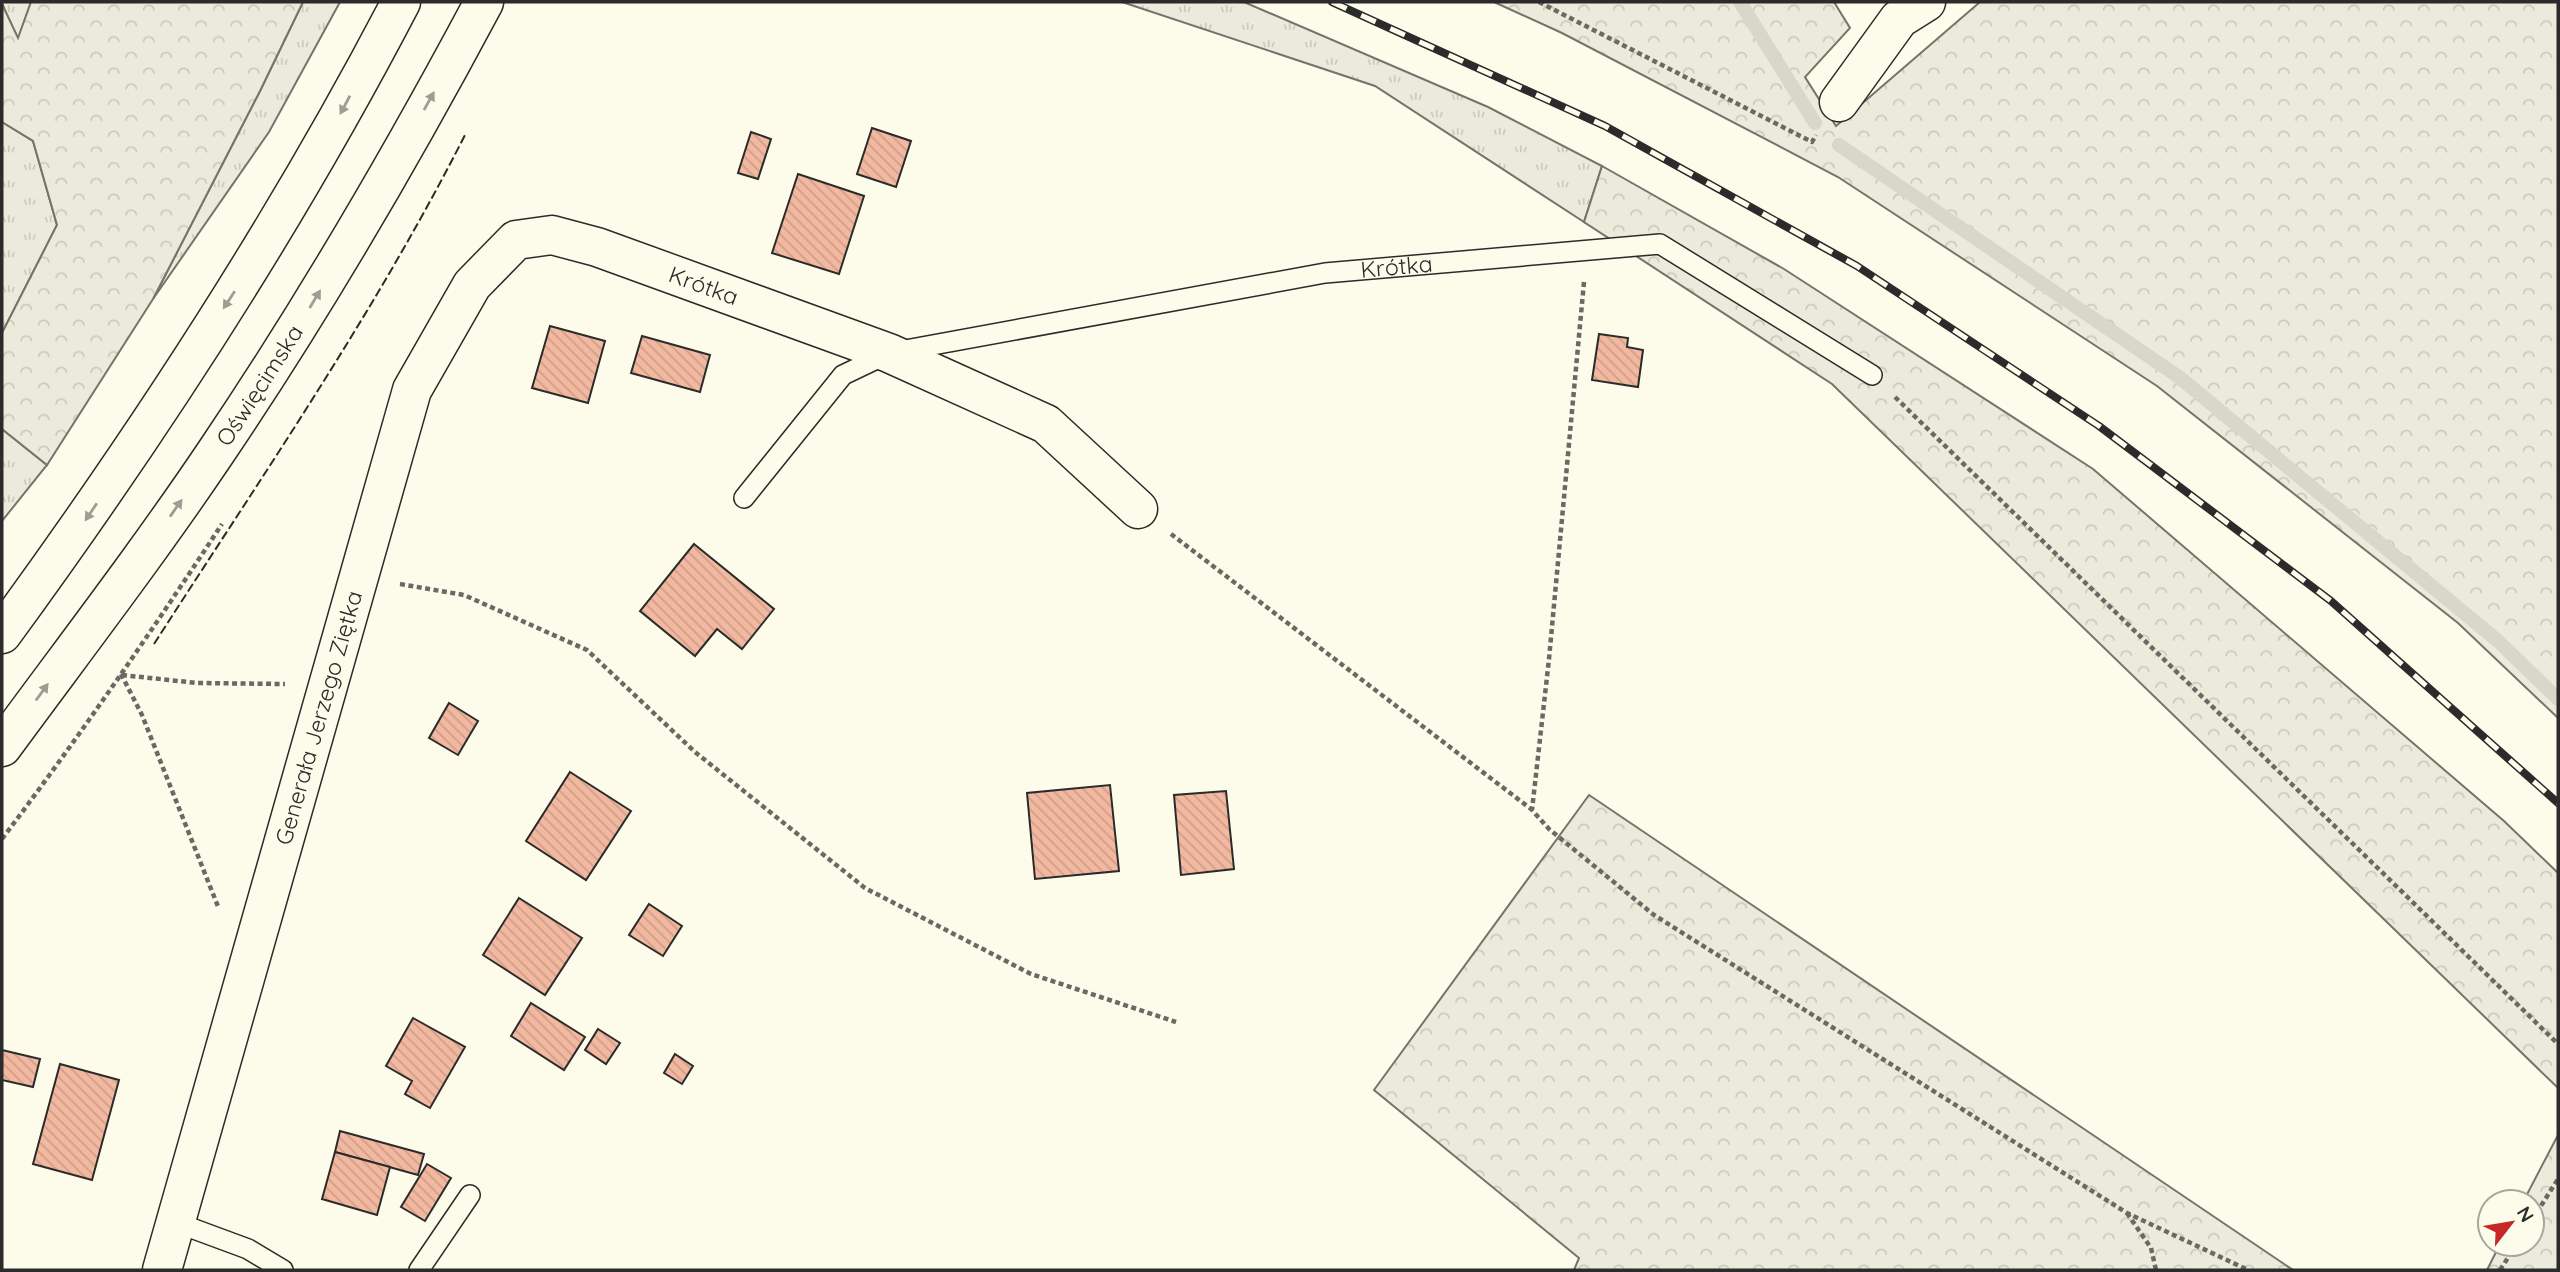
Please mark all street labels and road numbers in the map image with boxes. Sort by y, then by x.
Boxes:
street label: Krótka [1359,249,1434,284]
street label: Krótka [665,259,743,311]
street label: Oświęcimska [209,319,309,451]
street label: Generała Jerzego Ziętka [269,587,368,848]

